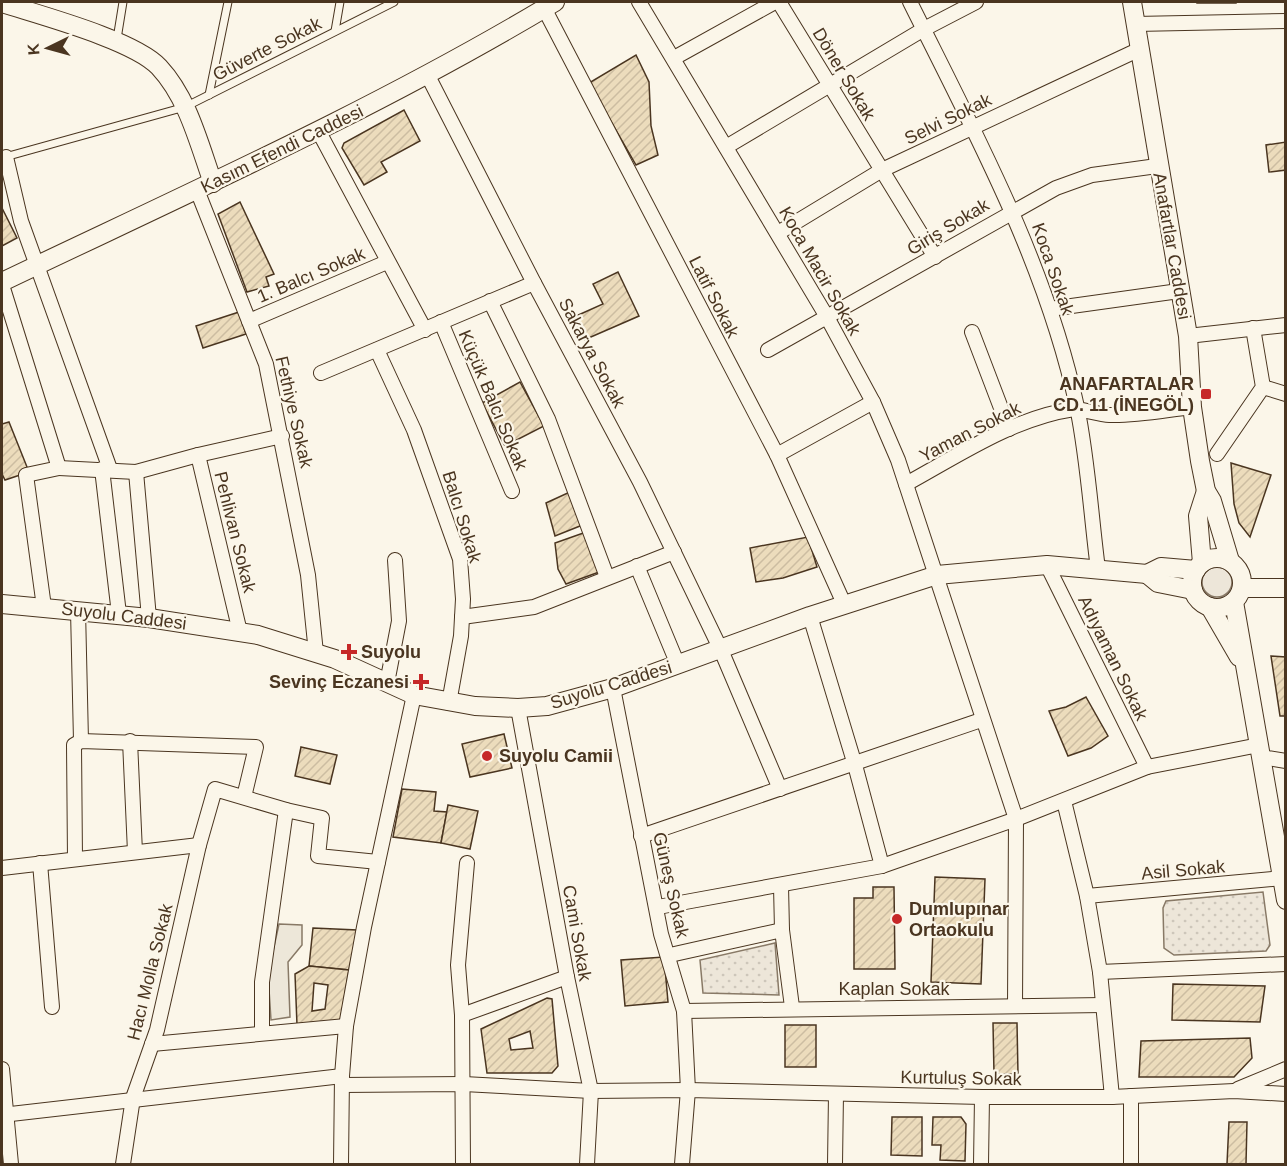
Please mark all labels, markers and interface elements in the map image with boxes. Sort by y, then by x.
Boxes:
street label: Güverte Sokak [209,13,325,85]
north arrow [18,18,78,78]
street label: Döner Sokak [809,24,880,125]
text: K [25,42,43,56]
street label: Selvi Sokak [901,89,996,149]
street label: Kasım Efendi Caddesi [198,101,366,197]
street label: Anafartlar Caddesi [1149,171,1195,321]
street label: Giriş Sokak [903,194,993,259]
street label: Koca Macir Sokak [775,203,865,340]
street label: Koca Sokak [1028,220,1078,319]
street label: 1. Balcı Sokak [254,243,369,307]
street label: Latif Sokak [685,253,744,342]
street label: Sakarya Sokak [555,295,630,412]
street label: Küçük Balcı Sokak [454,327,532,474]
street label: Fethiye Sokak [271,354,317,471]
place label: ANAFARTALAR CD. 11 (İNEGÖL) [1053,374,1194,415]
marker: ANAFARTALAR CD. 11 (İNEGÖL) [1199,387,1213,401]
street label: Yaman Sokak [916,398,1025,466]
street label: Pehlivan Sokak [210,469,260,596]
street label: Balcı Sokak [439,469,486,566]
street label: Adıyaman Sokak [1074,592,1152,724]
street label: Suyolu Caddesi [60,598,188,634]
place label: Suyolu [361,642,421,662]
marker: Suyolu [342,645,356,659]
street label: Suyolu Caddesi [548,657,674,713]
place label: Sevinç Eczanesi [269,672,409,692]
marker: Sevinç Eczanesi [414,675,428,689]
place label: Suyolu Camii [499,746,613,766]
marker: Suyolu Camii [480,749,494,763]
street label: Güneş Sokak [649,830,693,941]
street label: Asil Sokak [1140,856,1227,884]
street label: Cami Sokak [559,883,595,983]
place label: Dumlupınar Ortaokulu [909,899,1009,940]
street label: Hacı Molla Sokak [123,901,177,1042]
marker: Dumlupınar Ortaokulu [890,912,904,926]
street label: Kaplan Sokak [838,979,951,999]
street label: Kurtuluş Sokak [900,1067,1023,1089]

